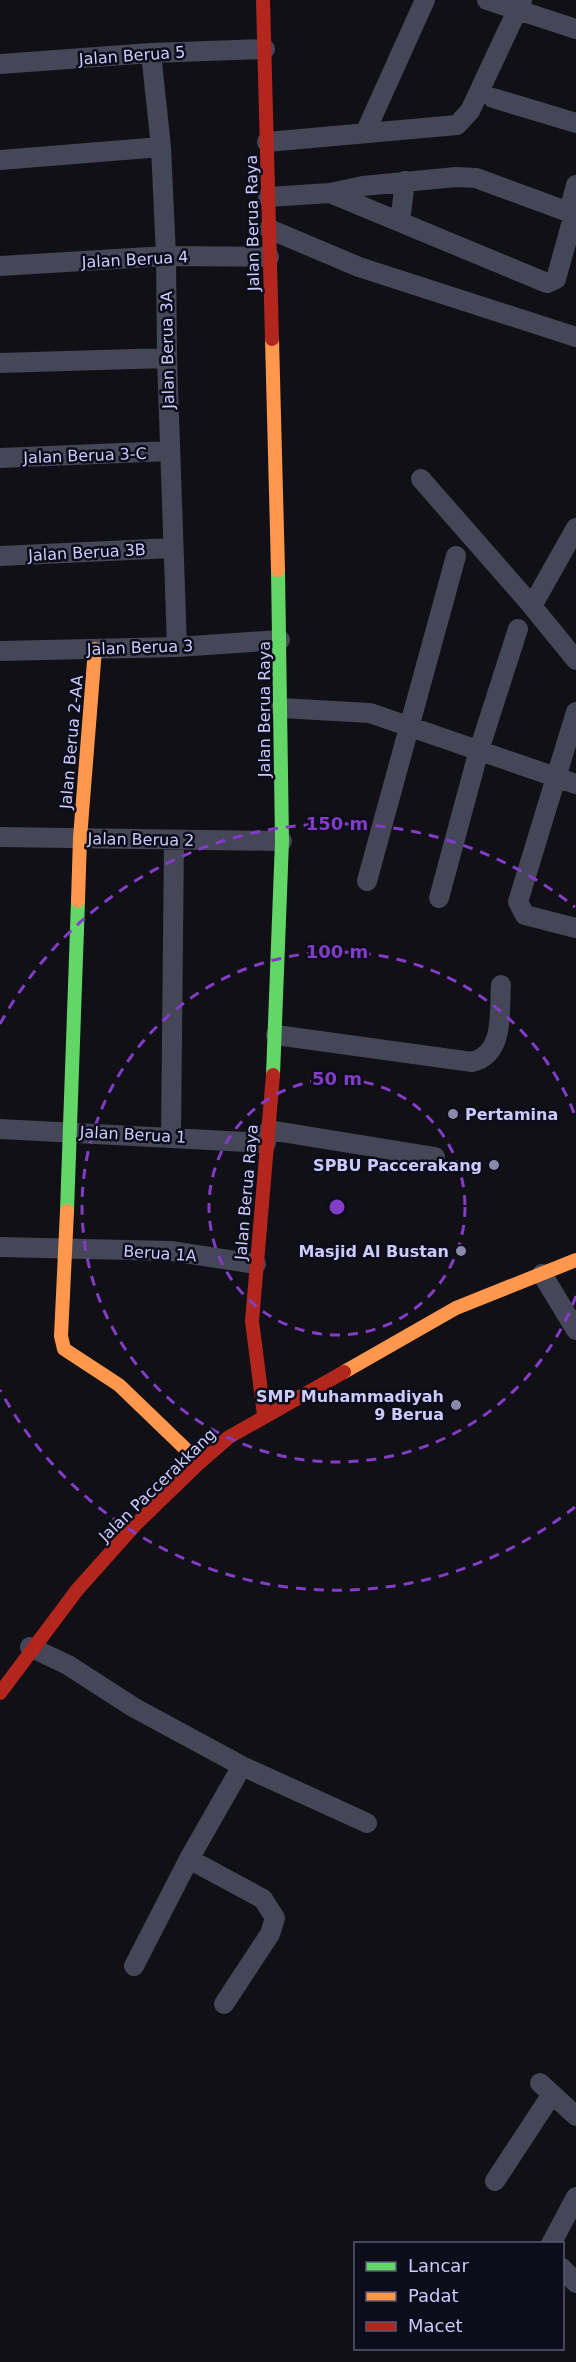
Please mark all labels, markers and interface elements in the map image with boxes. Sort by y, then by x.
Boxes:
street label: Jalan Berua 5 [77,42,186,69]
street label: Jalan Berua Raya [242,155,263,292]
street label: Jalan Berua 4 [80,247,189,272]
street label: Jalan Berua 3A [157,291,178,410]
street label: Jalan Berua 3-C [22,444,147,467]
street label: Jalan Berua 3B [27,540,146,565]
street label: Jalan Berua 3 [85,636,194,659]
street label: Jalan Berua Raya [255,641,274,778]
street label: Jalan Berua 2-AA [56,674,87,811]
text: 150 m [306,813,368,834]
street label: Jalan Berua 2 [87,829,194,850]
text: 100 m [306,941,368,962]
text: 50 m [312,1068,362,1089]
place label: Pertamina [465,1105,558,1124]
marker: Pertamina [446,1107,460,1121]
street label: Jalan Berua 1 [78,1122,187,1147]
street label: Jalan Berua Raya [231,1123,262,1262]
place label: SPBU Paccerakang [313,1156,482,1175]
marker: SPBU Paccerakang [487,1158,501,1172]
centre of rings [327,1197,347,1217]
street label: Berua 1A [123,1241,197,1266]
place label: Masjid Al Bustan [298,1242,449,1261]
marker: Masjid Al Bustan [454,1244,468,1258]
place label: SMP Muhammadiyah 9 Berua [256,1387,444,1424]
marker: SMP Muhammadiyah 9 Berua [449,1398,463,1412]
street label: Jalan Paccerakkang [94,1425,220,1547]
legend [354,2242,564,2350]
text: Lancar [408,2255,469,2276]
text: Padat [408,2285,459,2306]
text: Macet [408,2315,463,2336]

